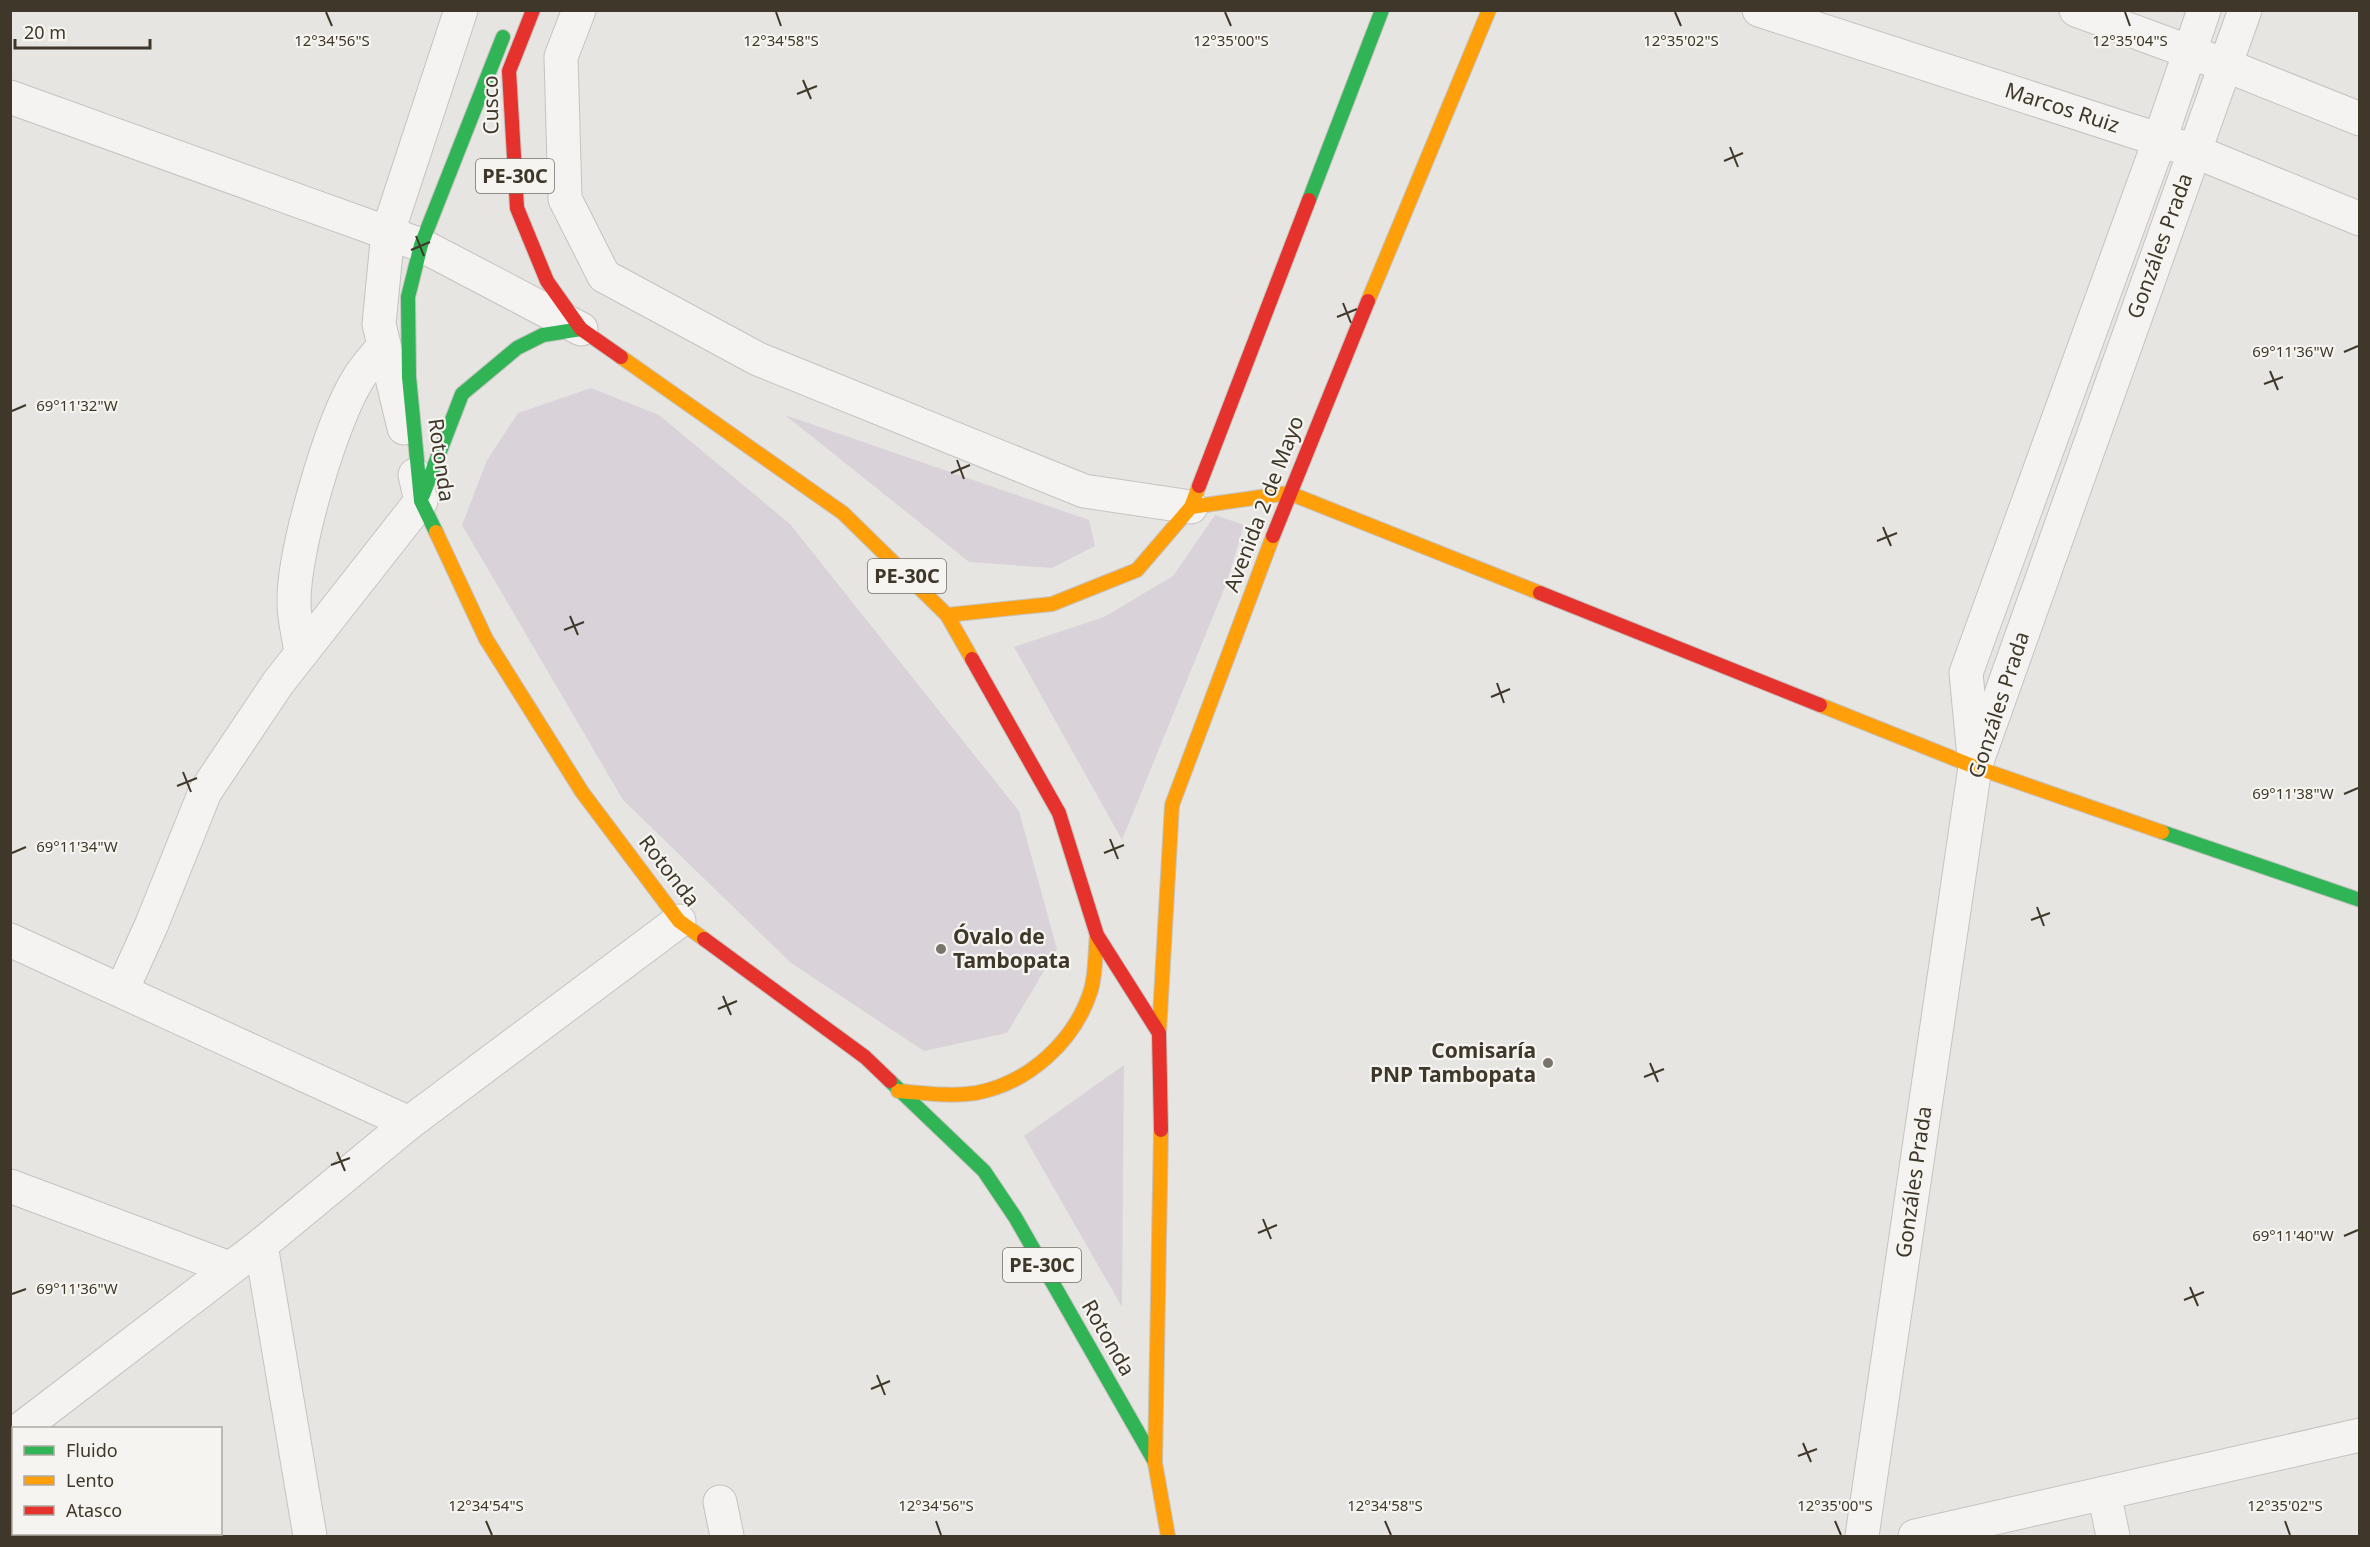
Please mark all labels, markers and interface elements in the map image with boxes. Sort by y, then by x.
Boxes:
scale bar [15,12,150,50]
text: 20 m [24,20,66,44]
text: 12°34'56"S [294,30,370,50]
text: 12°34'58"S [743,30,819,50]
text: 12°35'00"S [1193,30,1269,50]
text: 12°35'02"S [1643,30,1719,50]
text: 12°35'04"S [2092,30,2168,50]
street label: Cusco [475,75,505,135]
street label: Marcos Ruiz [2002,75,2123,139]
road number: PE-30C [476,159,554,193]
street label: Gonzáles Prada [2120,169,2198,322]
text: 69°11'36"W [2252,341,2334,361]
text: 69°11'32"W [36,395,118,415]
street label: Avenida 2 de Mayo [1217,412,1310,596]
street label: Rotonda [422,416,462,503]
road number: PE-30C [868,559,946,593]
street label: Gonzáles Prada [1961,628,2035,782]
text: 69°11'38"W [2252,783,2334,803]
street label: Rotonda [633,829,707,912]
text: 69°11'34"W [36,836,118,856]
place label: Óvalo de Tambopata [953,922,1070,974]
marker: Óvalo de Tambopata [934,942,948,956]
place label: Comisaría PNP Tambopata [1370,1036,1536,1088]
marker: Comisaría PNP Tambopata [1541,1056,1555,1070]
street label: Gonzáles Prada [1889,1104,1938,1259]
text: 69°11'40"W [2252,1225,2334,1245]
road number: PE-30C [1003,1248,1081,1282]
text: 69°11'36"W [36,1278,118,1298]
street label: Rotonda [1076,1294,1142,1381]
legend [12,1427,222,1535]
text: Fluido [66,1438,118,1462]
text: Lento [66,1468,114,1492]
text: 12°34'54"S [448,1495,524,1515]
text: 12°34'56"S [898,1495,974,1515]
text: 12°34'58"S [1347,1495,1423,1515]
text: 12°35'00"S [1797,1495,1873,1515]
text: 12°35'02"S [2247,1495,2323,1515]
text: Atasco [66,1498,122,1522]

